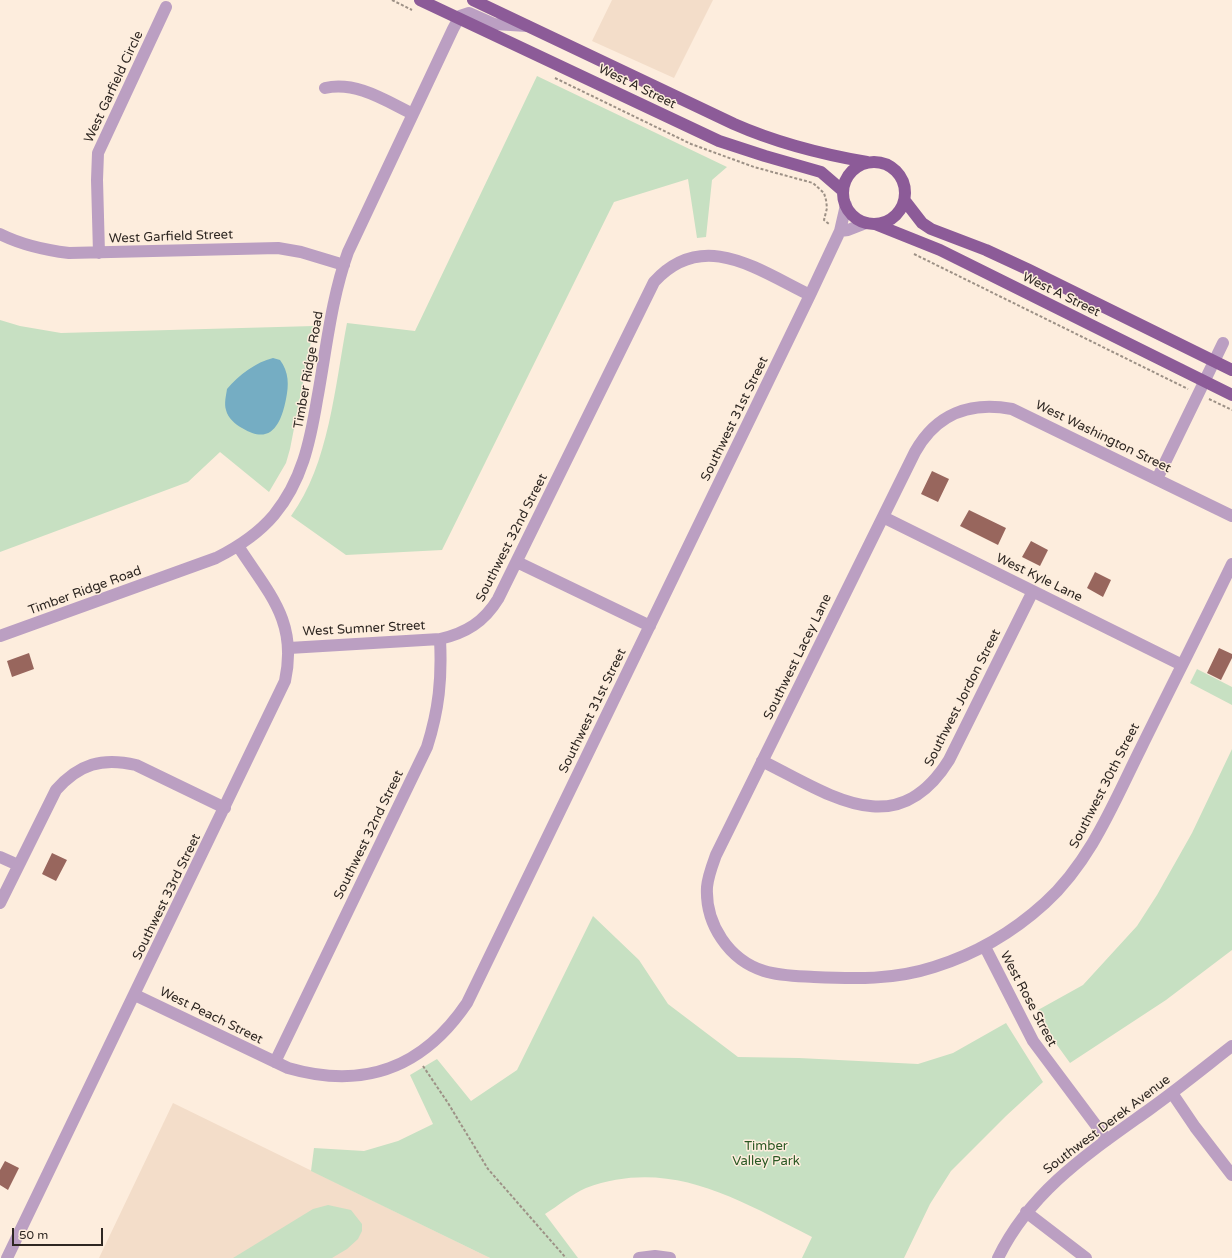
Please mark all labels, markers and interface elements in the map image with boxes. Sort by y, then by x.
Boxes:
street label: West Garfield Circle [81,29,147,145]
street label: West A Street [596,61,678,113]
street label: West Garfield Street [109,227,233,247]
street label: West A Street [1020,269,1102,321]
street label: Timber Ridge Road [291,310,327,430]
street label: Southwest 31st Street [698,354,772,484]
street label: West Washington Street [1033,397,1173,477]
street label: Southwest 32nd Street [473,471,551,605]
street label: West Kyle Lane [993,550,1085,606]
street label: Timber Ridge Road [26,563,144,619]
street label: Southwest Lacey Lane [761,592,835,722]
street label: West Sumner Street [302,618,426,640]
street label: Southwest Jordon Street [922,627,1004,769]
street label: Southwest 31st Street [556,646,630,776]
street label: Southwest 30th Street [1067,721,1143,851]
street label: Southwest 32nd Street [331,768,407,902]
street label: Southwest 33rd Street [130,831,204,963]
street label: West Rose Street [996,949,1060,1049]
street label: West Peach Street [157,984,265,1048]
street label: Southwest Derek Avenue [1041,1072,1173,1178]
park label: Timber Valley Park [732,1139,800,1170]
scale bar [14,1220,105,1246]
text: 50 m [19,1228,48,1242]

